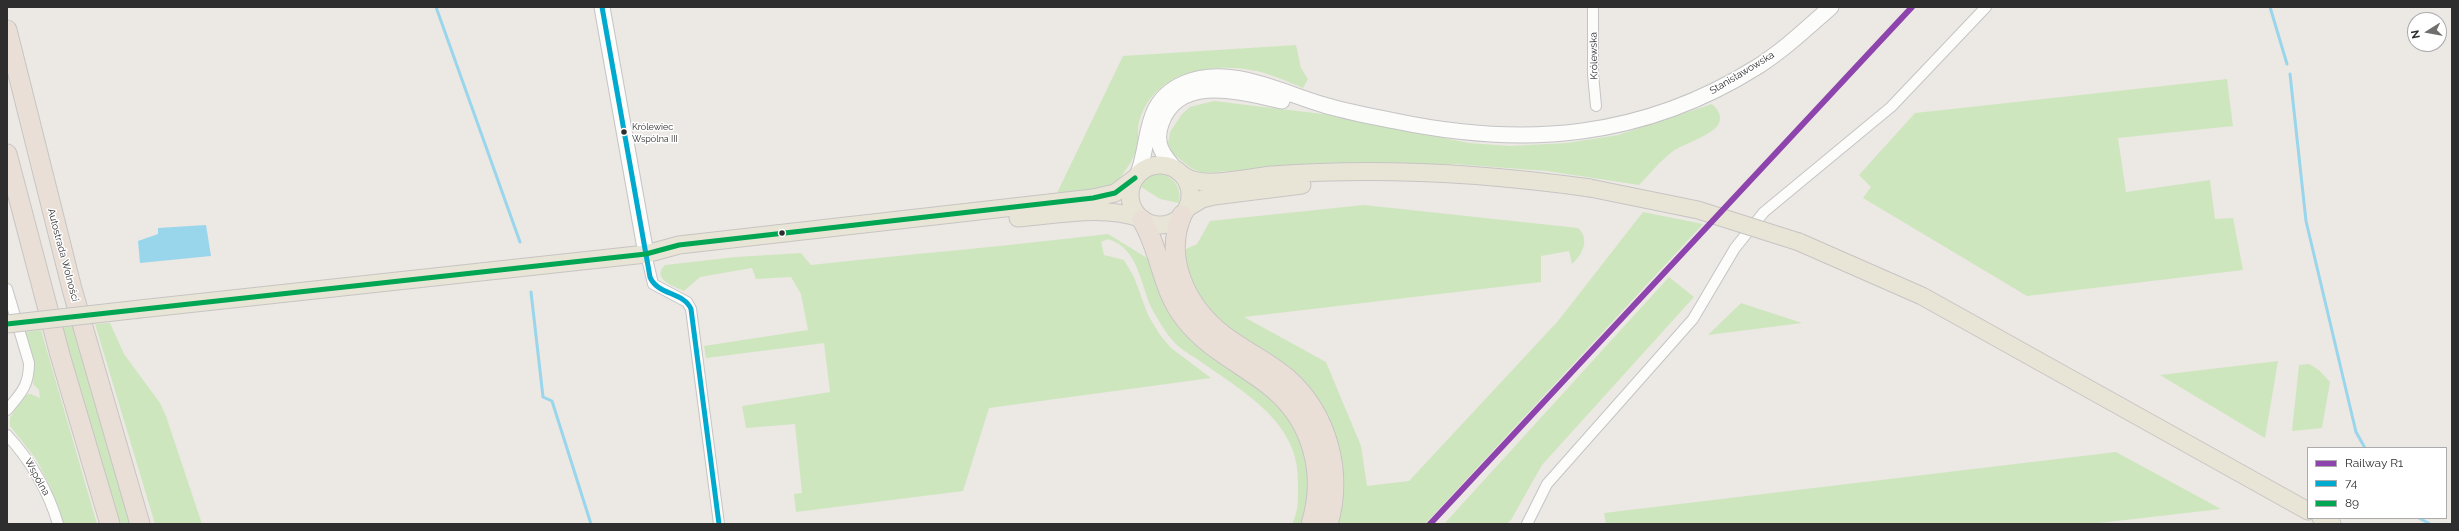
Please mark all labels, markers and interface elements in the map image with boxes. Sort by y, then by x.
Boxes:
north arrow [2407,12,2447,52]
text: N [2409,29,2423,40]
street label: Królewska [1588,32,1600,80]
street label: Stanisławowska [1708,49,1776,97]
place label: Królewiec Wspólna III [632,122,678,143]
marker: Królewiec Wspólna III [619,127,629,137]
street label: Autostrada Wolności [45,207,81,303]
unlabelled marker [777,228,787,238]
legend [2307,447,2447,519]
street label: Wspólna [22,456,52,498]
text: Railway R1 [2345,456,2403,470]
text: 74 [2345,476,2357,490]
text: 89 [2345,496,2359,510]

